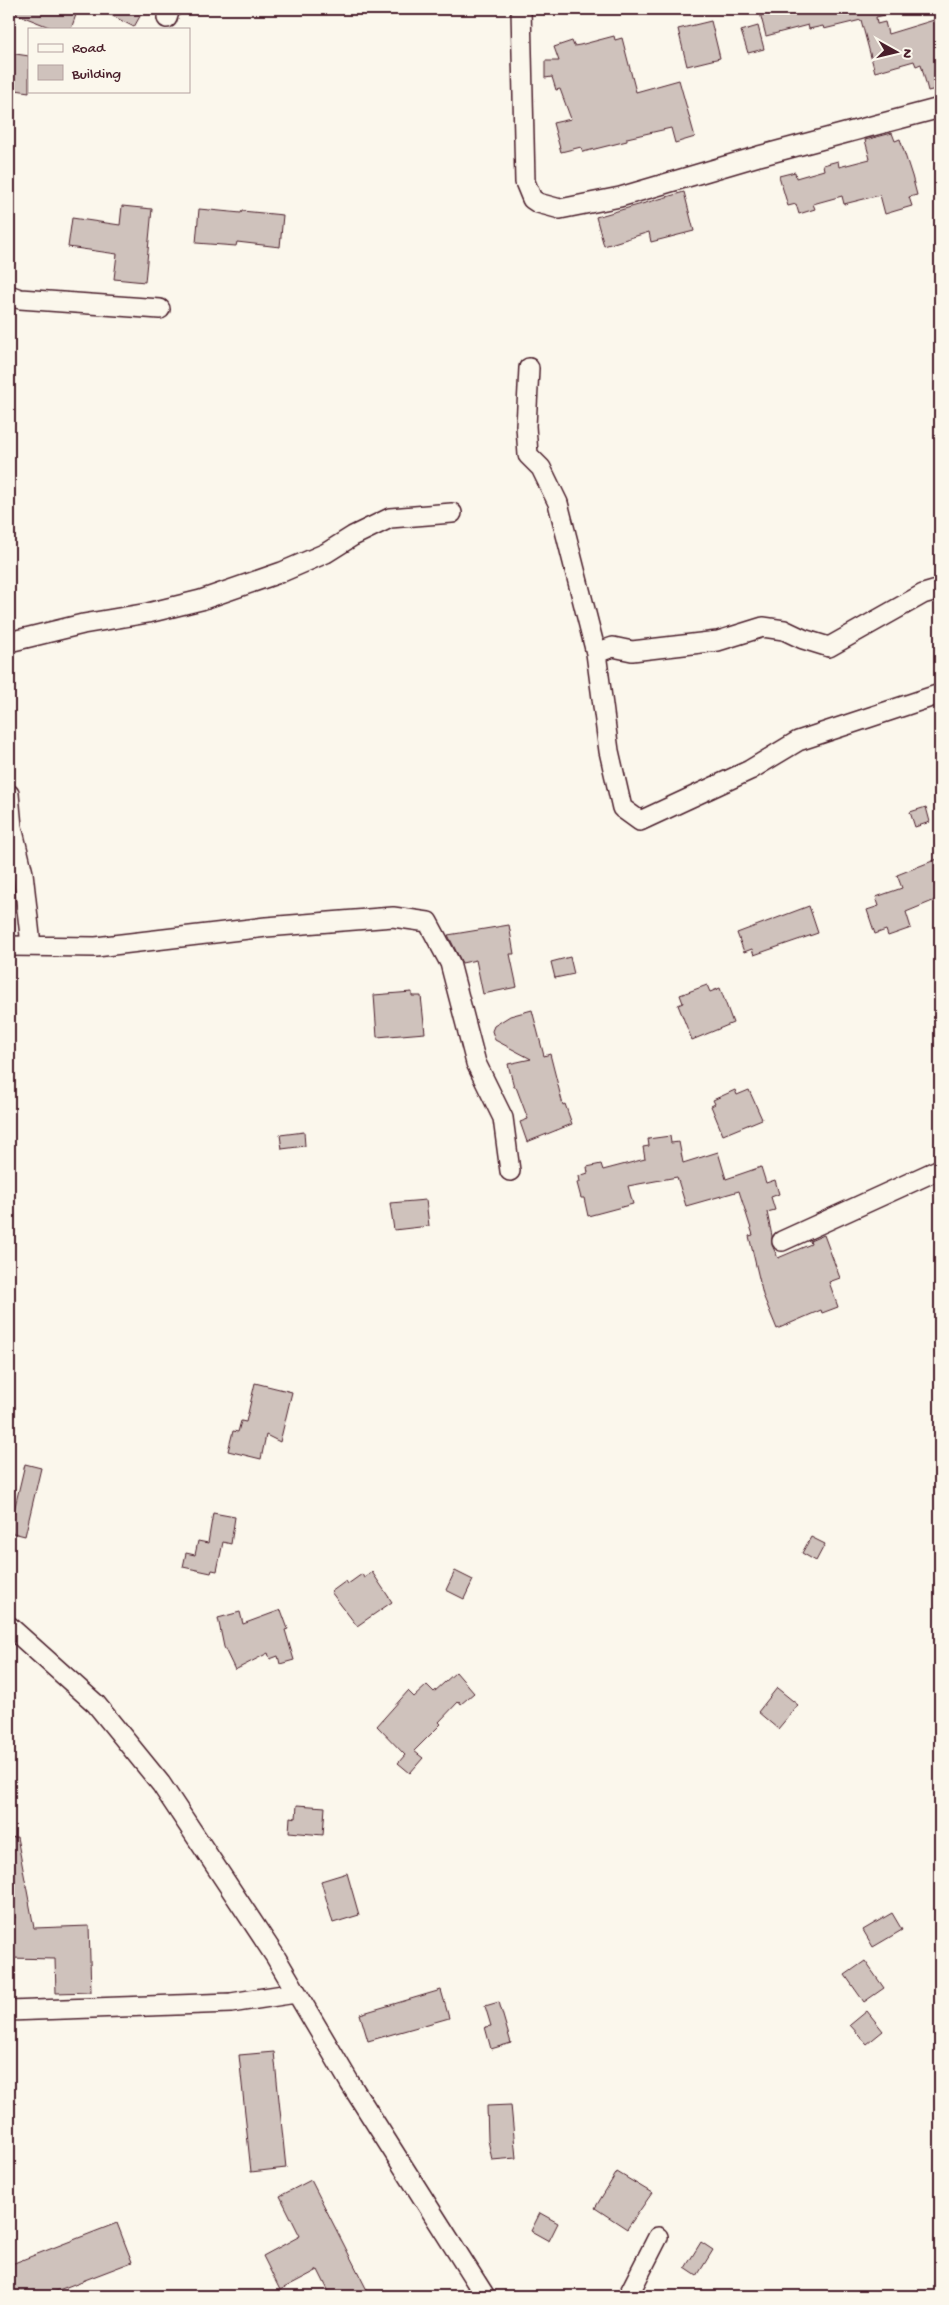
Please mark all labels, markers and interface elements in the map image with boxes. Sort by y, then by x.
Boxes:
legend [28,28,190,92]
north arrow [872,28,922,78]
text: Road [72,40,106,58]
text: N [897,48,915,59]
text: Building [71,66,121,84]

